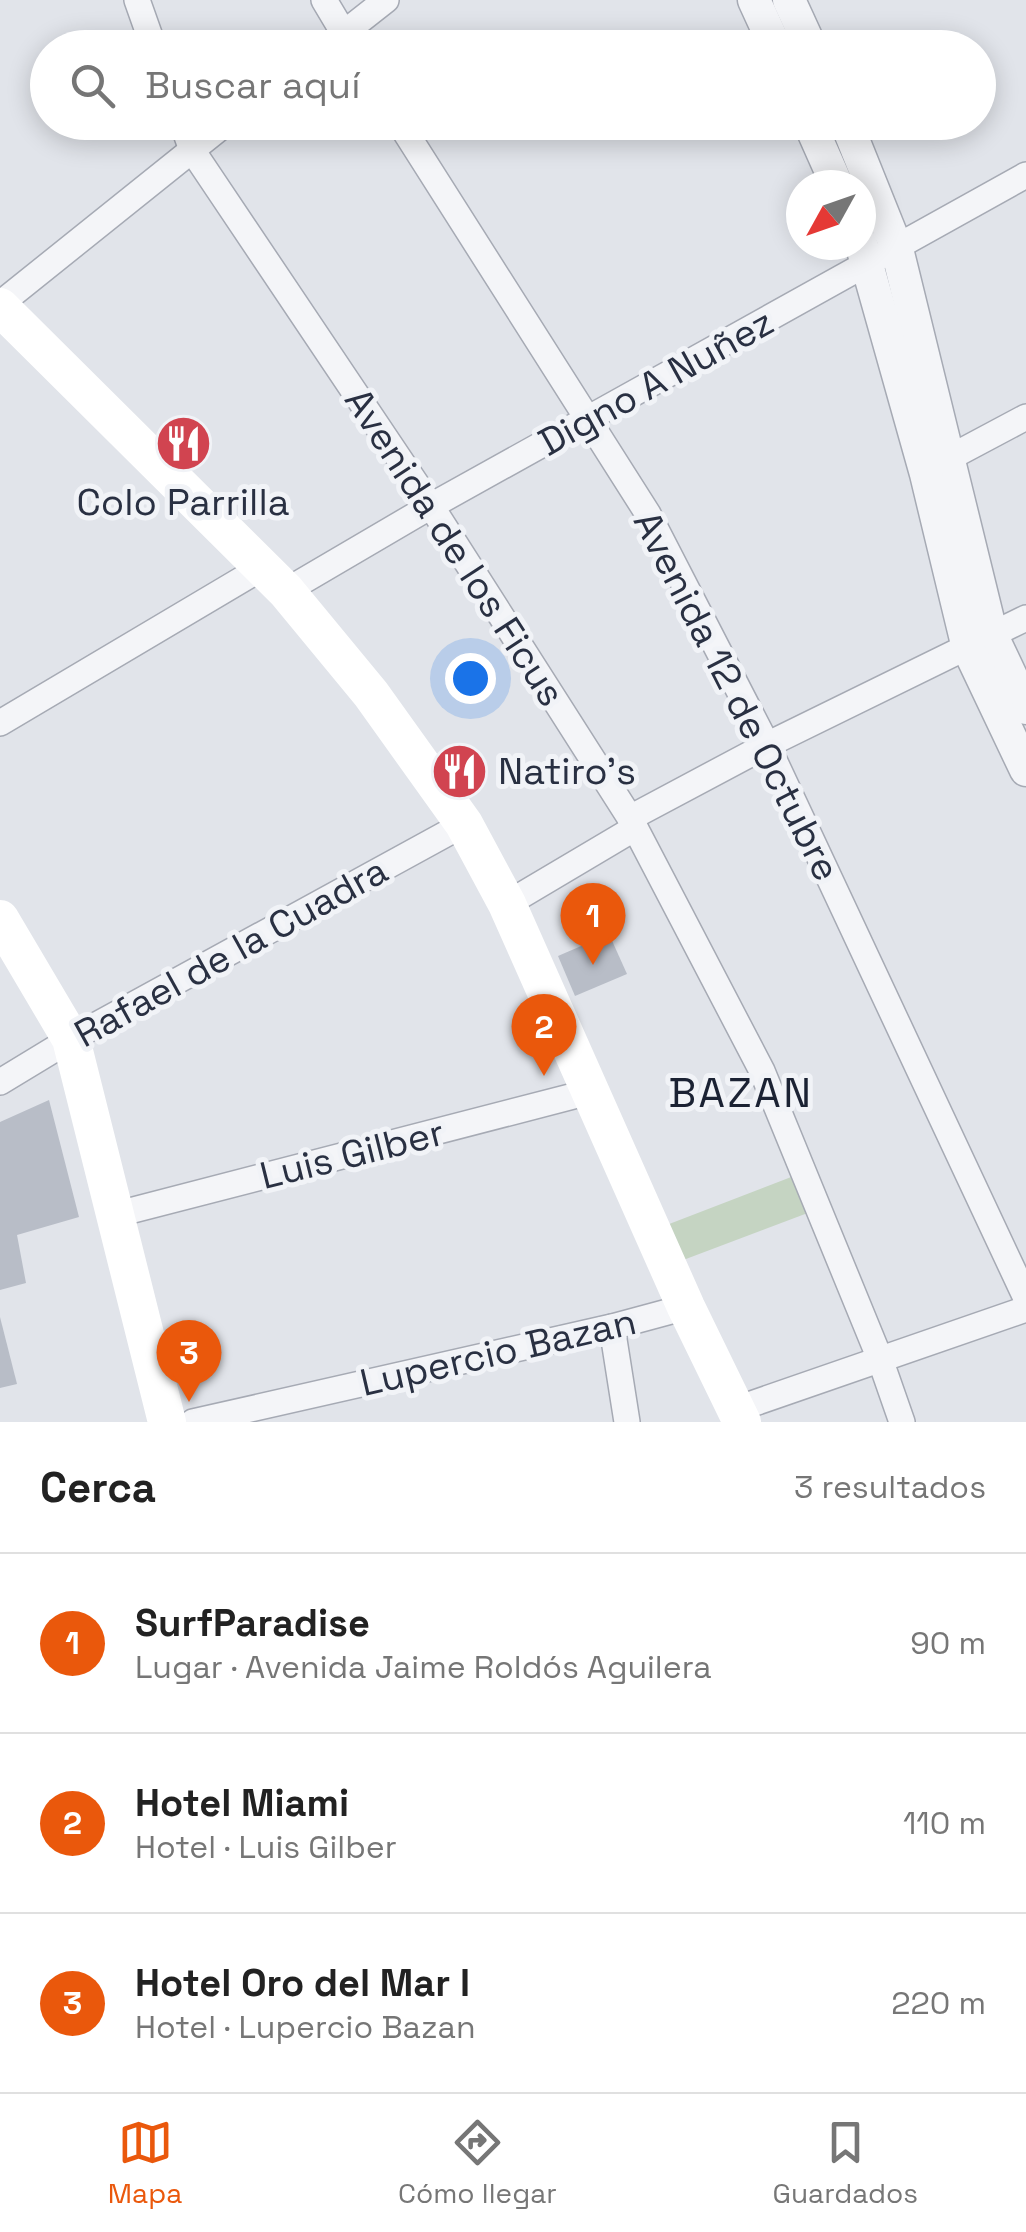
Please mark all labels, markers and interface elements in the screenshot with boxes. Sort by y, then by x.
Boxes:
search box [30,30,996,140]
icon: search [65,58,120,113]
text: Buscar aquí [145,61,360,109]
north arrow [786,170,876,260]
street label: Digno A Nuñez [530,298,782,466]
street label: Avenida de los Ficus [334,379,576,715]
restaurant icon: Colo Parrilla [153,414,213,474]
place label: Colo Parrilla [76,478,290,526]
street label: Avenida 12 de Octubre [623,503,851,889]
your location [445,653,496,704]
restaurant icon: Natiro's [429,741,489,801]
place label: Natiro's [498,747,636,795]
street label: Rafael de la Cuadra [66,846,396,1058]
pin: 1 [560,882,626,965]
pin: 2 [512,994,576,1076]
district label: BAZAN [668,1066,814,1119]
street label: Luis Gilber [255,1108,449,1200]
street label: Lupercio Bazan [355,1297,641,1407]
pin: 3 [156,1320,222,1402]
text: Cerca [40,1461,156,1514]
text: 3 resultados [794,1467,986,1507]
text: SurfParadise [135,1599,370,1647]
text: 1 [65,1623,80,1663]
text: 90 m [910,1623,986,1663]
text: Lugar · Avenida Jaime Roldós Aguilera [135,1647,712,1687]
text: Hotel Miami [135,1779,349,1827]
text: 2 [63,1803,82,1843]
text: 110 m [903,1803,986,1843]
text: Hotel · Luis Gilber [135,1827,397,1867]
text: Hotel Oro del Mar I [135,1959,470,2007]
text: 3 [63,1983,82,2023]
text: 220 m [891,1983,986,2023]
text: Hotel · Lupercio Bazan [135,2007,476,2047]
tab: Mapa [108,2115,182,2211]
tab: Cómo llegar [398,2115,557,2211]
tab: Guardados [773,2115,918,2211]

